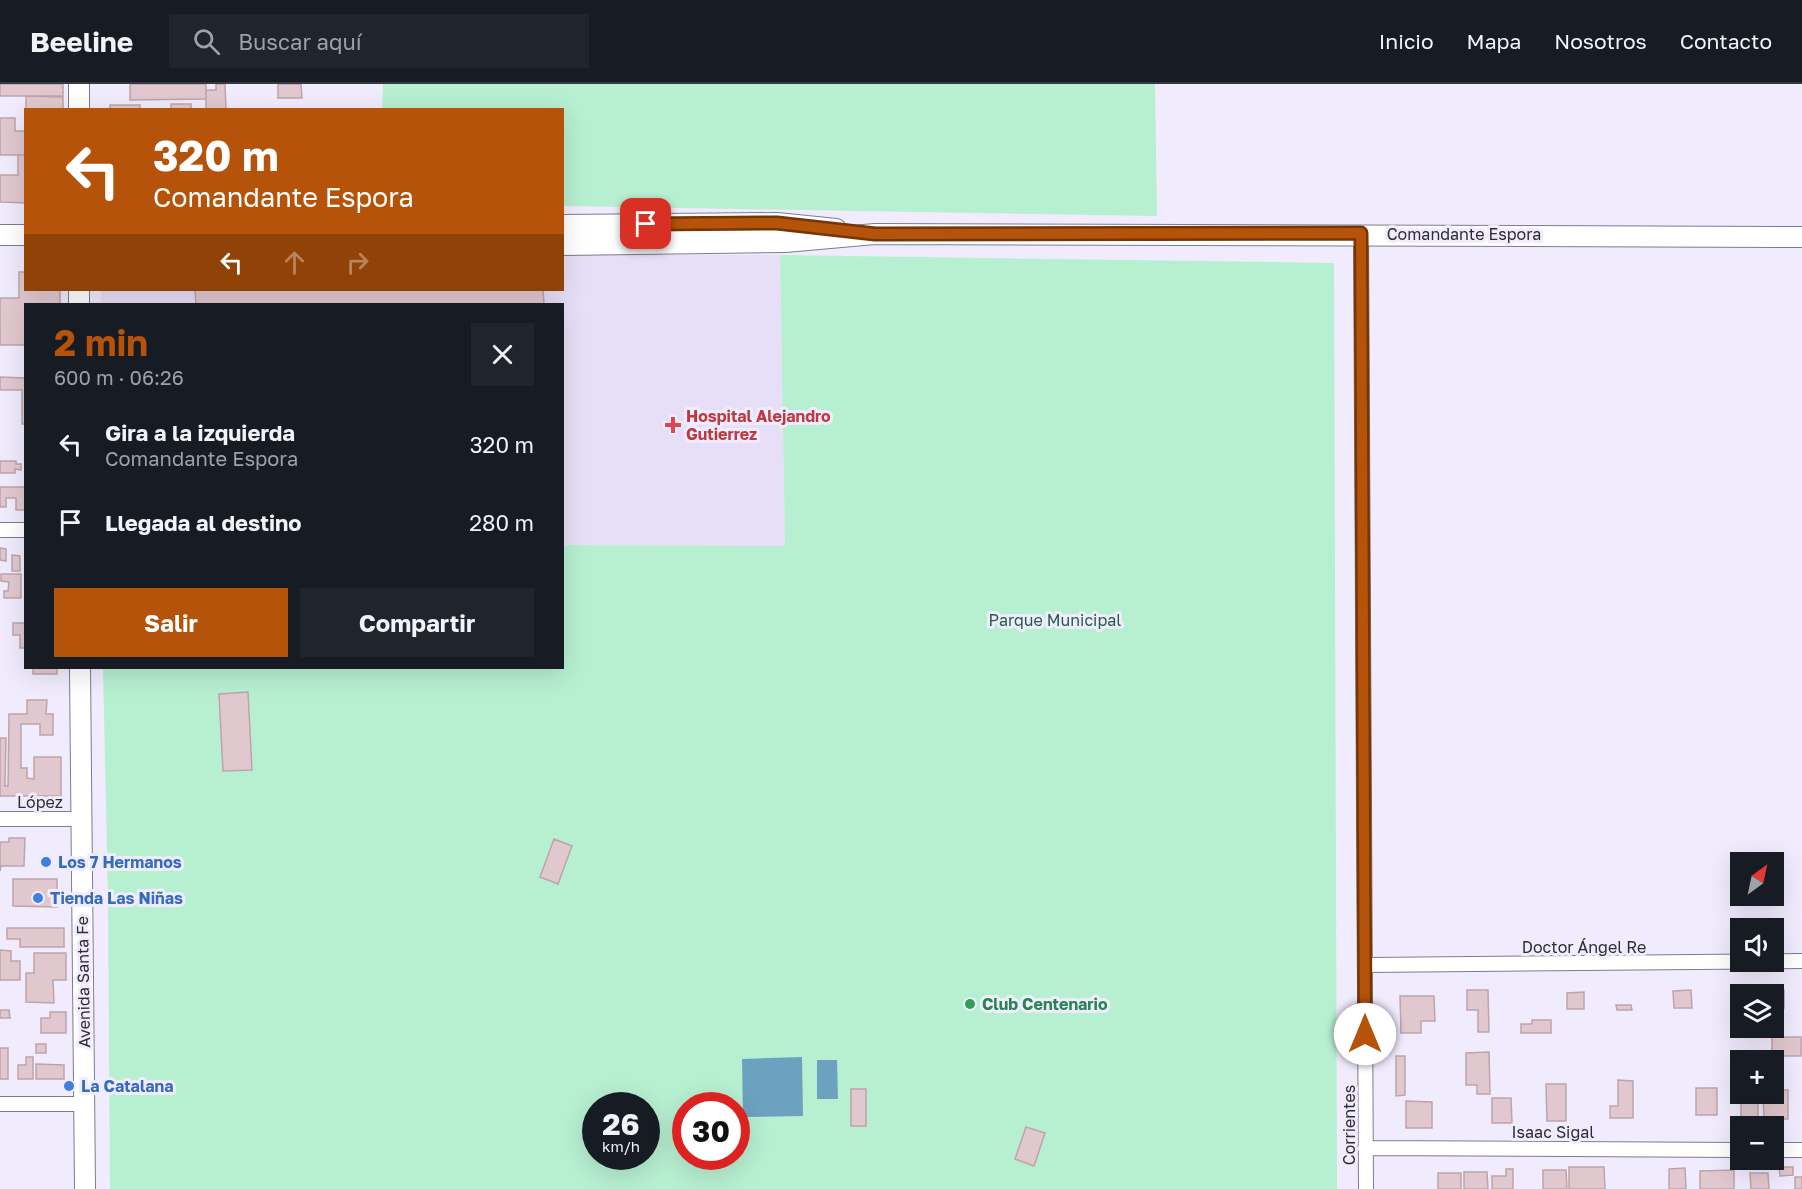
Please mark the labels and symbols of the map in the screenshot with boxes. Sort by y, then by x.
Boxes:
pin [620,198,671,249]
street label: Comandante Espora [1387,224,1541,244]
place label: Hospital Alejandro Gutierrez [686,406,831,444]
marker: Hospital Alejandro Gutierrez [664,416,682,434]
park label: Parque Municipal [989,610,1121,630]
street label: López [17,792,63,812]
place label: Los 7 Hermanos [58,852,182,872]
north arrow [1730,852,1784,906]
marker: Los 7 Hermanos [39,855,53,869]
place label: Tienda Las Niñas [50,888,183,908]
marker: Tienda Las Niñas [31,891,45,905]
street label: Avenida Santa Fe [72,916,94,1048]
street label: Doctor Ángel Re [1522,937,1646,957]
place label: Club Centenario [982,994,1108,1014]
marker: Club Centenario [963,997,977,1011]
position arrow [1333,1002,1397,1066]
place label: La Catalana [81,1076,173,1096]
marker: La Catalana [62,1079,76,1093]
street label: Corrientes [1339,1085,1359,1165]
speed limit sign: 30 [672,1092,750,1170]
street label: Isaac Sigal [1512,1122,1594,1142]

